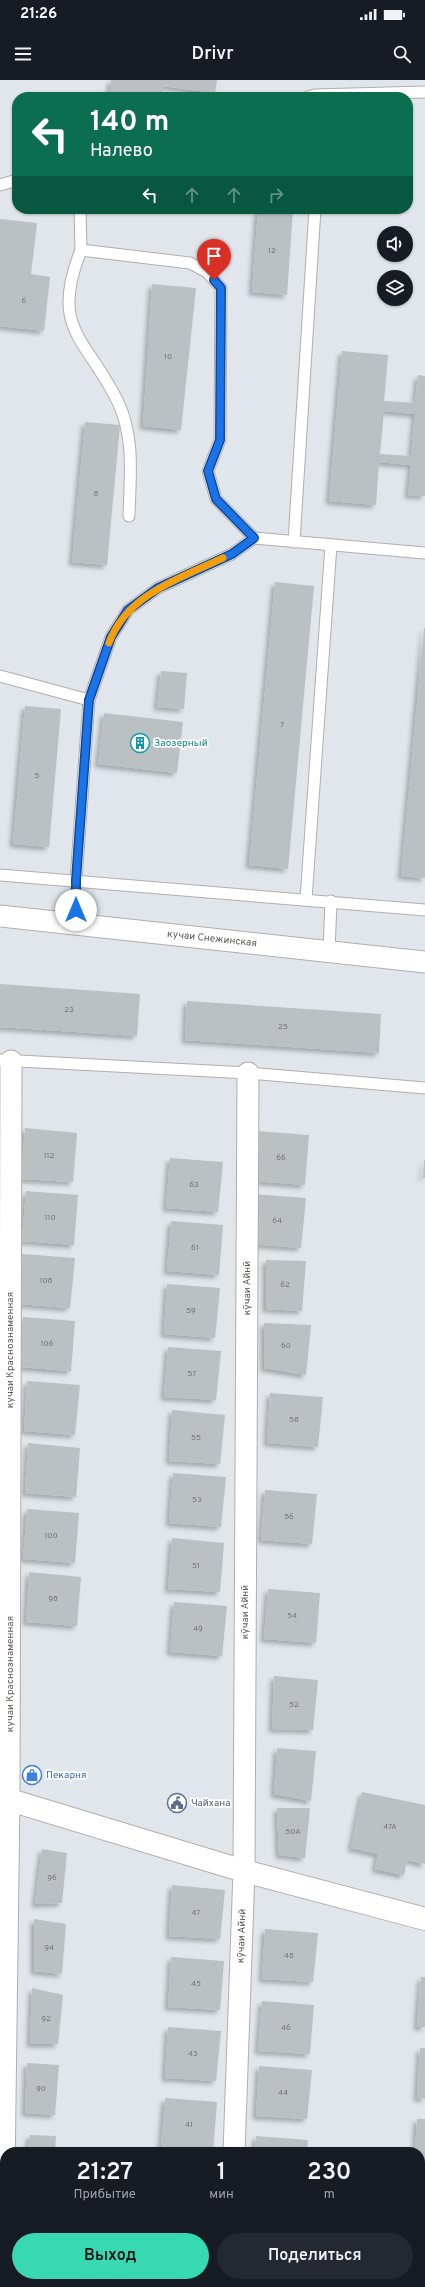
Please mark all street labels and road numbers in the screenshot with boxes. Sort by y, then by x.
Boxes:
street label: кучаи Снежинская [166,928,258,950]
street label: кӯчаи Айнӣ [241,1261,254,1315]
street label: кучаи Краснознаменная [4,1292,17,1408]
street label: кӯчаи Айнӣ [239,1585,252,1639]
street label: кучаи Краснознаменная [4,1616,17,1732]
street label: кӯчаи Айнӣ [235,1908,249,1963]

